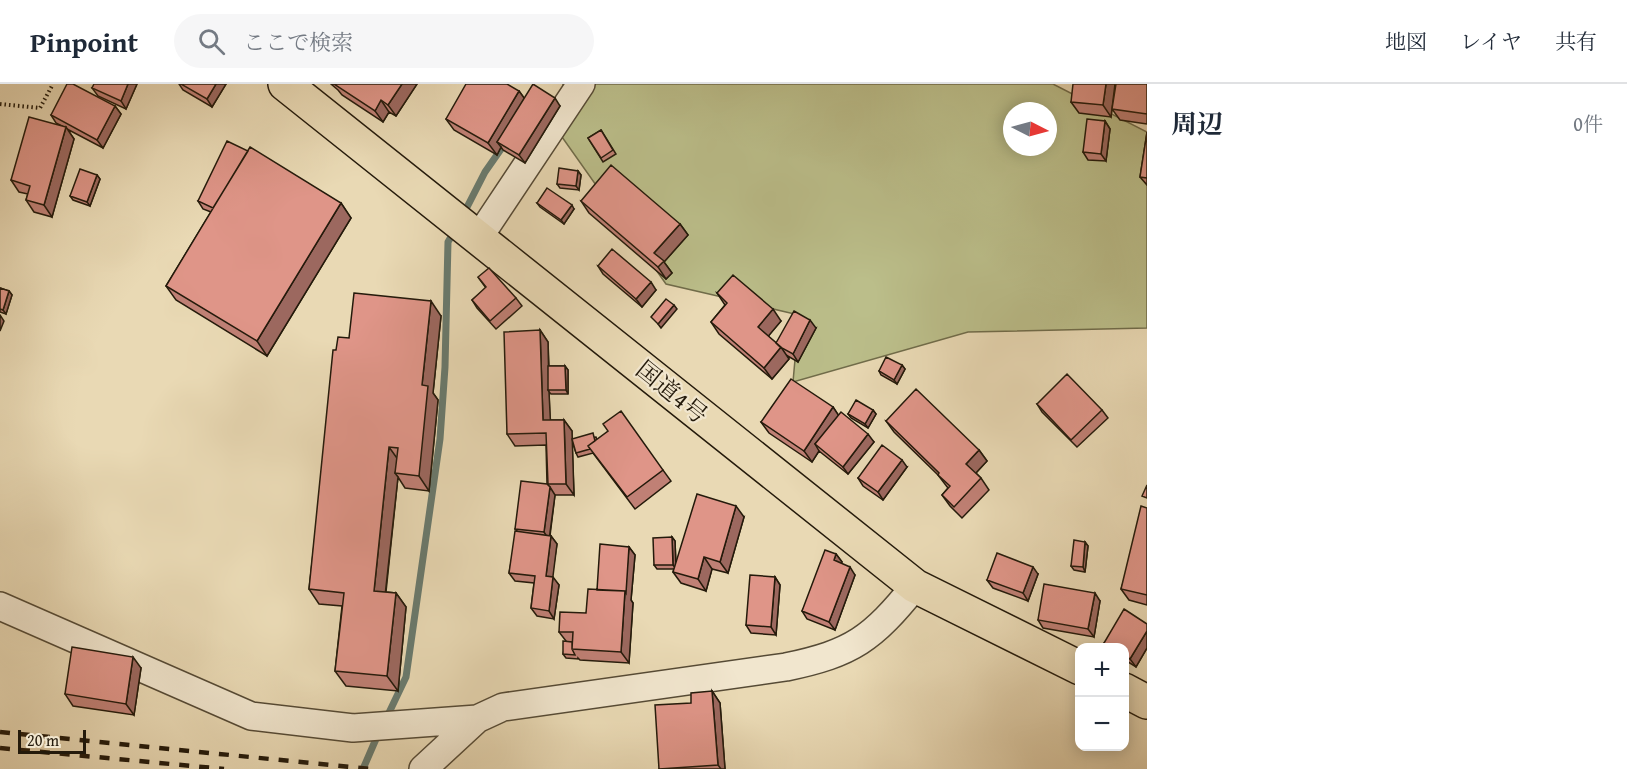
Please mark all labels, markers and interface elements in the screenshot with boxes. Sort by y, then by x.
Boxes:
search box [174,14,594,68]
text: Pinpoint [30,21,138,62]
icon: search [195,25,228,58]
text: ここで検索 [243,26,353,58]
text: 地図 [1385,26,1427,57]
text: レイヤ [1460,26,1522,57]
text: 共有 [1555,26,1597,57]
north arrow [1003,102,1057,156]
text: 周辺 [1171,104,1223,143]
text: 0件 [1573,109,1603,138]
street label: 国道4号 [629,352,715,432]
map controls [1075,643,1129,751]
button: + [1075,643,1129,697]
button: − [1075,697,1129,751]
scale bar [18,727,86,754]
text: 20 m [27,728,59,752]

